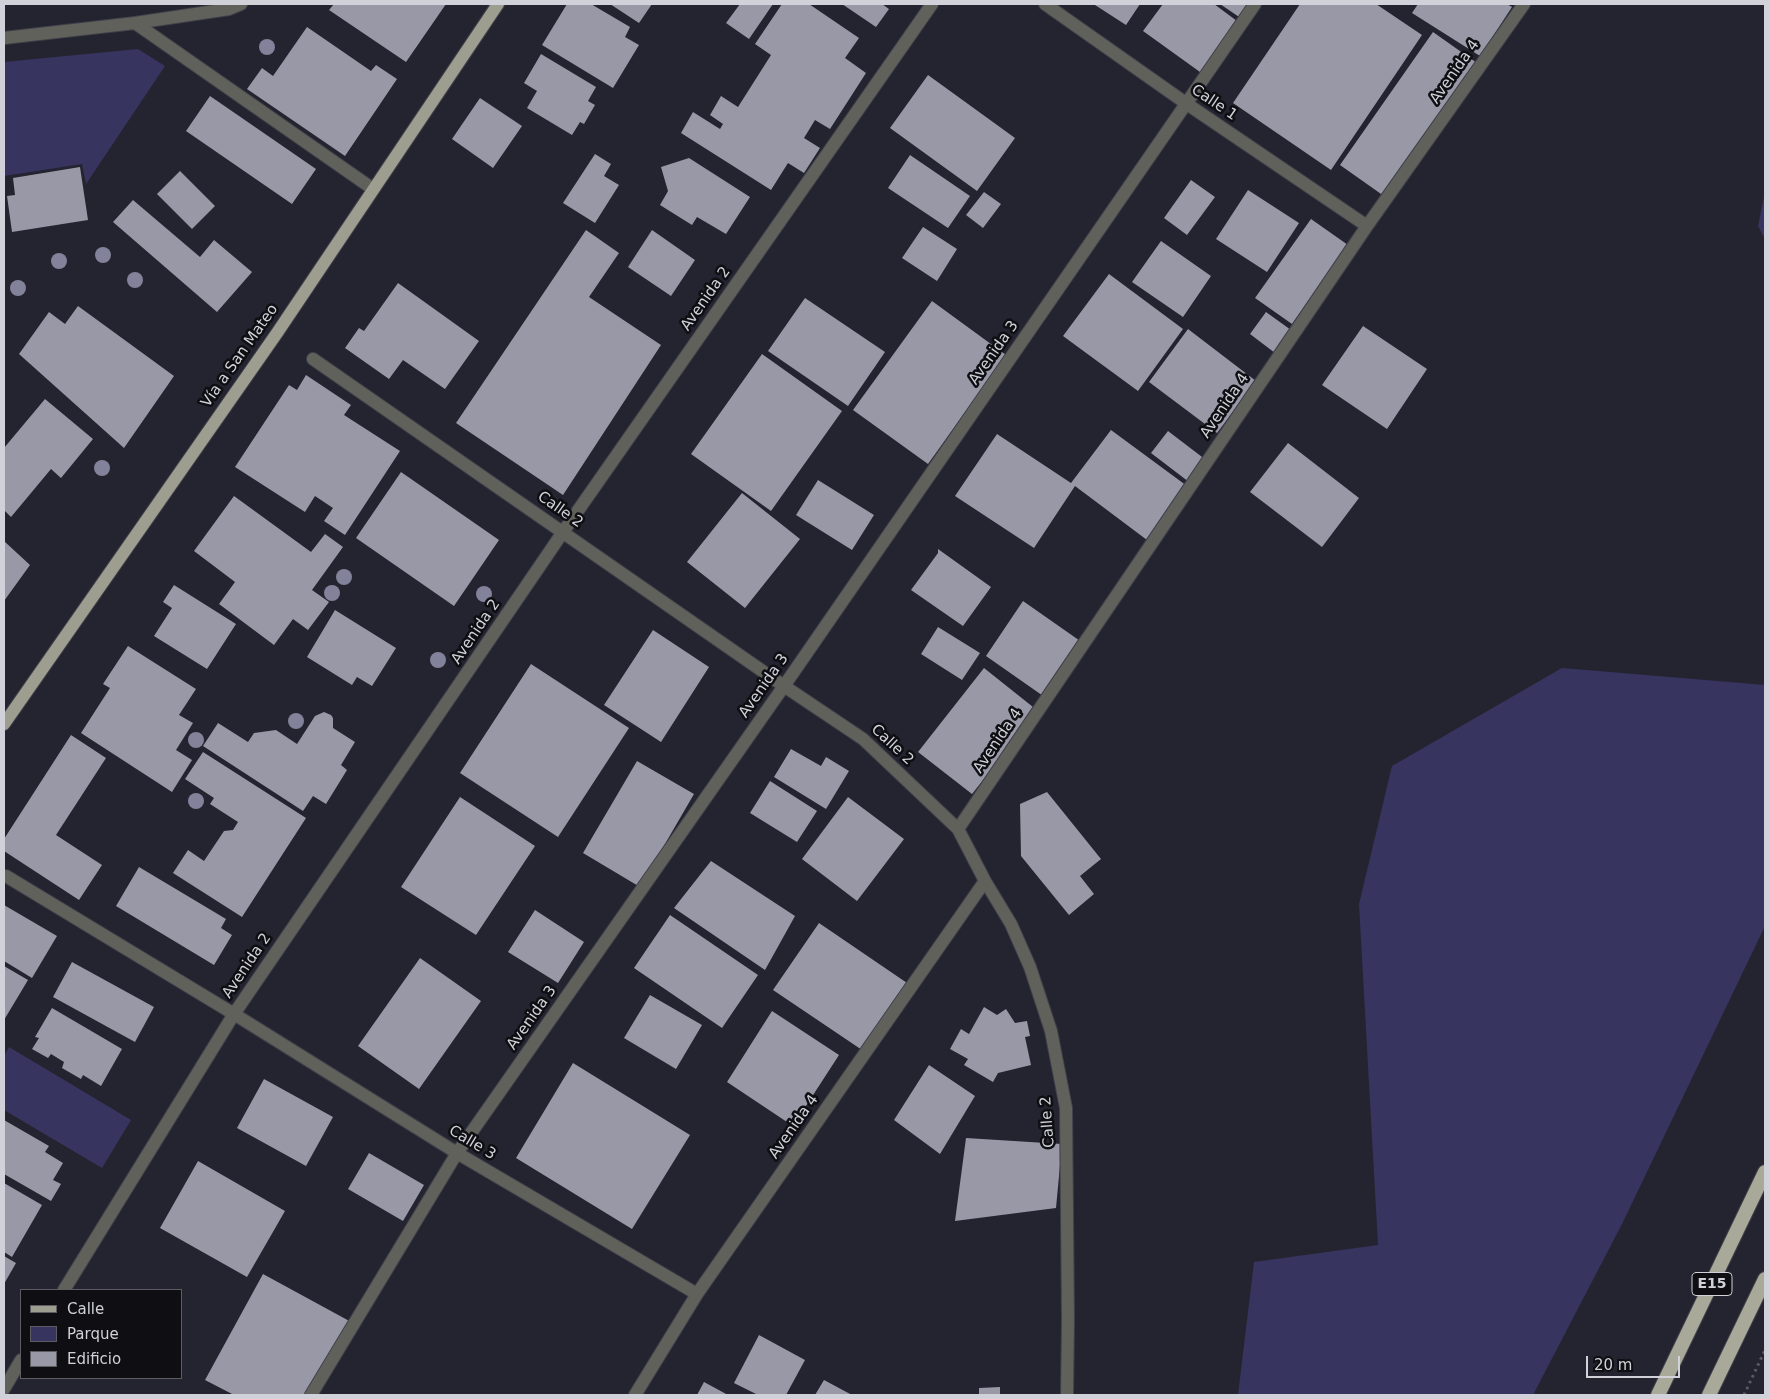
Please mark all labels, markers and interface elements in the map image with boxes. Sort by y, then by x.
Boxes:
street label: Avenida 4 [1426,36,1484,108]
street label: Calle 1 [1188,81,1240,125]
street label: Avenida 2 [677,263,735,335]
street label: Vía a San Mateo [198,301,282,411]
street label: Avenida 3 [965,317,1023,389]
street label: Avenida 4 [1197,370,1253,442]
street label: Calle 2 [534,488,586,532]
street label: Avenida 2 [448,596,504,668]
street label: Avenida 3 [735,650,793,722]
street label: Avenida 4 [970,705,1026,777]
street label: Calle 2 [867,721,917,769]
street label: Avenida 2 [219,930,275,1002]
street label: Avenida 3 [503,982,561,1054]
street label: Avenida 4 [765,1091,823,1163]
street label: Calle 2 [1037,1096,1059,1148]
street label: Calle 3 [445,1122,499,1164]
road number: E15 [1692,1272,1732,1296]
legend [20,1289,182,1379]
text: Calle [67,1300,104,1318]
text: Parque [67,1325,119,1343]
scale bar [1589,1346,1683,1378]
text: Edificio [67,1350,121,1368]
text: 20 m [1594,1356,1632,1374]

